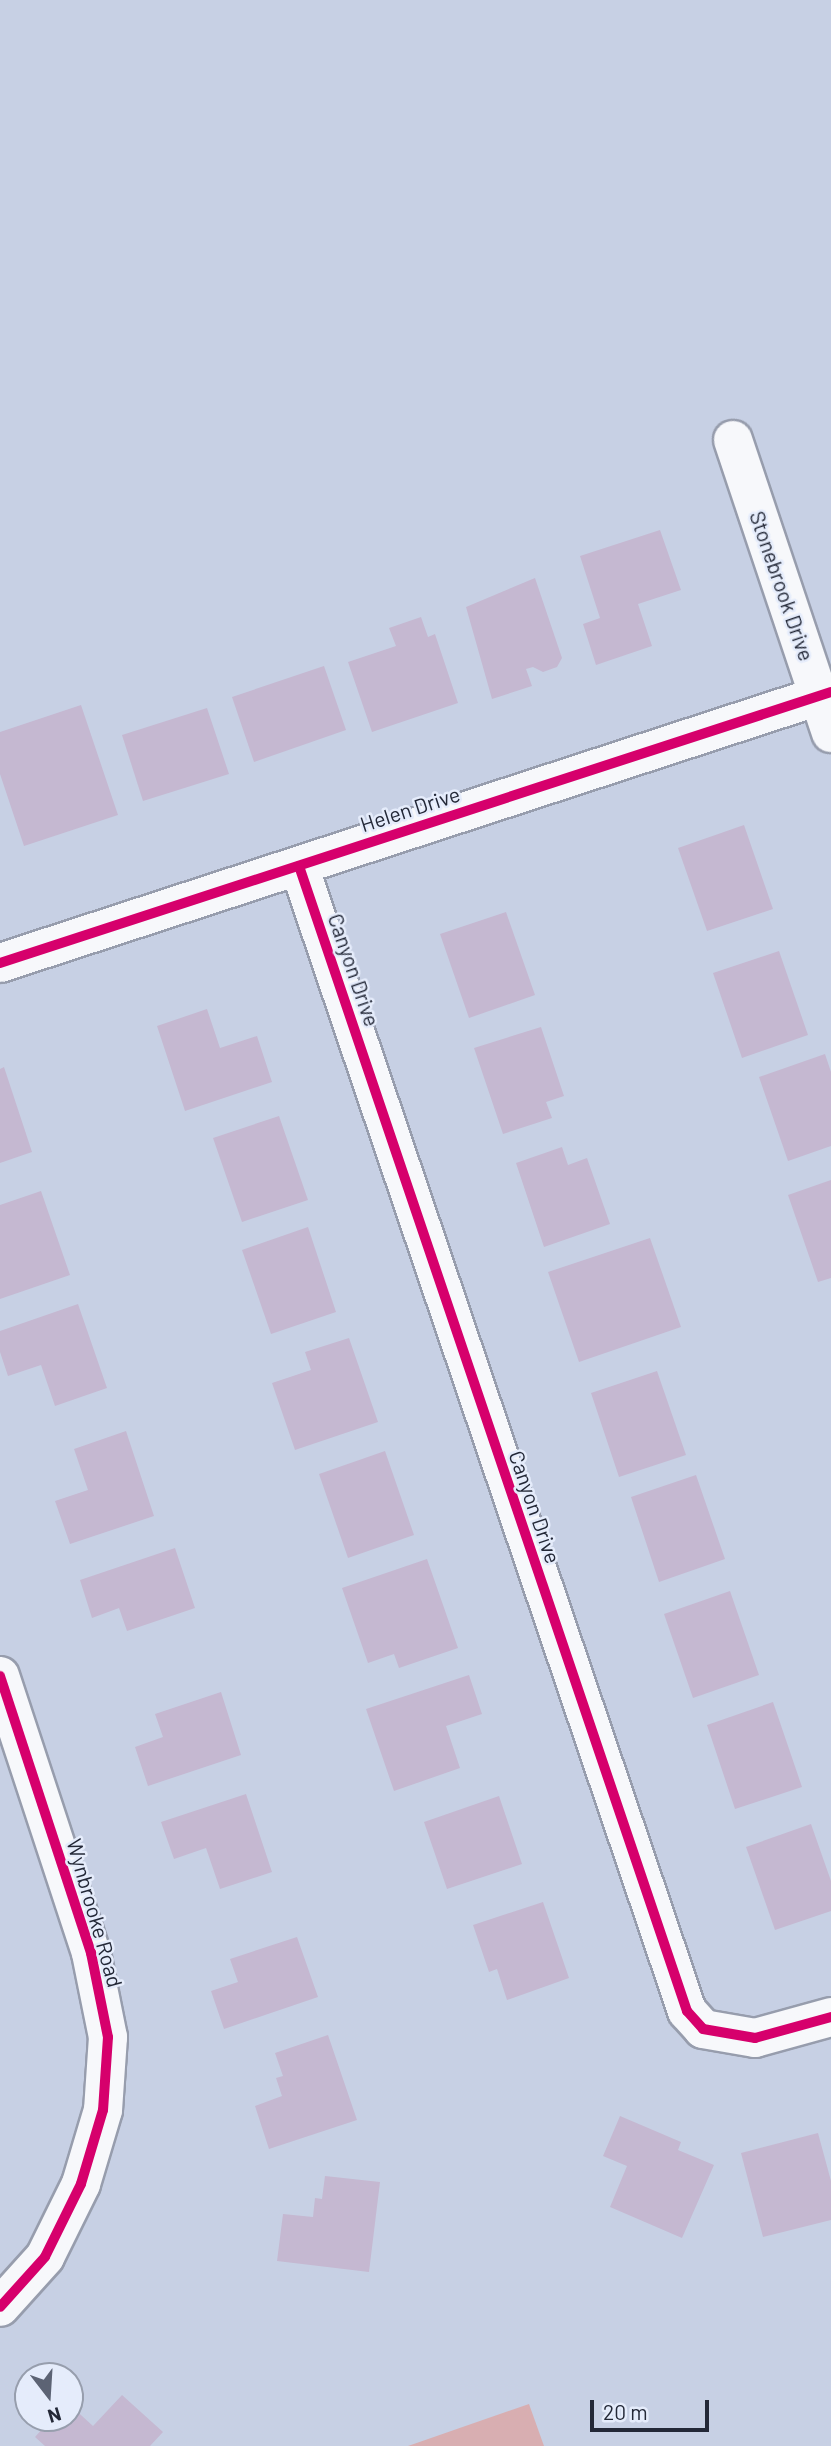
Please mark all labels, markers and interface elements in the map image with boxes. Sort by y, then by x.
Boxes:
street label: Stonebrook Drive [745,508,819,664]
street label: Helen Drive [357,781,463,837]
street label: Canyon Drive [323,910,385,1030]
street label: Canyon Drive [504,1447,566,1567]
street label: Wynbrooke Road [62,1836,128,1990]
north arrow [14,2362,84,2432]
scale bar [593,2386,712,2430]
text: 20 m [603,2399,648,2424]
text: N [45,2403,64,2428]

